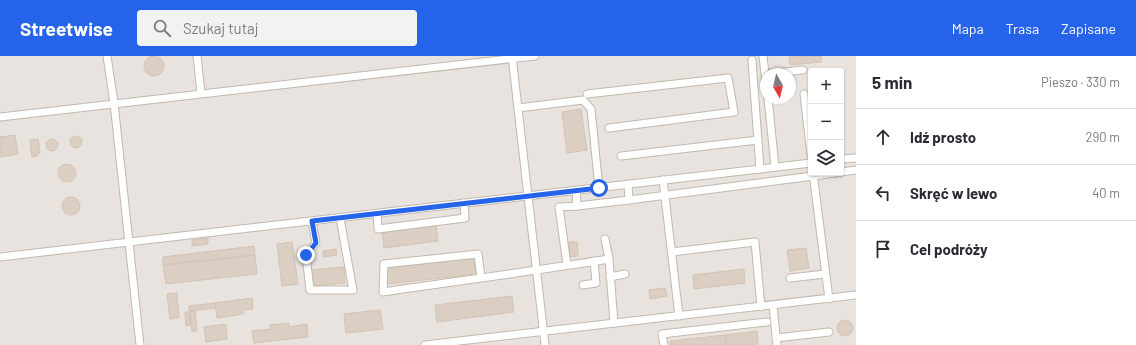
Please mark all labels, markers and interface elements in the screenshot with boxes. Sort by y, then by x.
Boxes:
search box [137,10,417,46]
text: Streetwise [20,17,113,40]
icon: search [151,17,173,39]
text: Szukaj tutaj [183,19,258,37]
text: Mapa [952,20,984,37]
text: Trasa [1006,20,1039,37]
text: Zapisane [1061,20,1116,37]
north arrow [760,68,796,104]
map controls [808,68,844,176]
button: + [808,68,844,104]
text: 5 min [872,72,912,92]
text: Pieszo · 330 m [1041,74,1120,90]
button: − [808,104,844,140]
icon: ahead [872,126,894,148]
text: Idź prosto [910,128,976,146]
text: 290 m [1086,129,1120,145]
button: layers [808,140,844,176]
route start [590,179,608,197]
icon: left [872,182,894,204]
text: Skręć w lewo [910,184,997,202]
text: 40 m [1092,185,1120,201]
icon: arrive [872,238,894,260]
text: Cel podróży [910,240,988,258]
route end [297,246,315,264]

